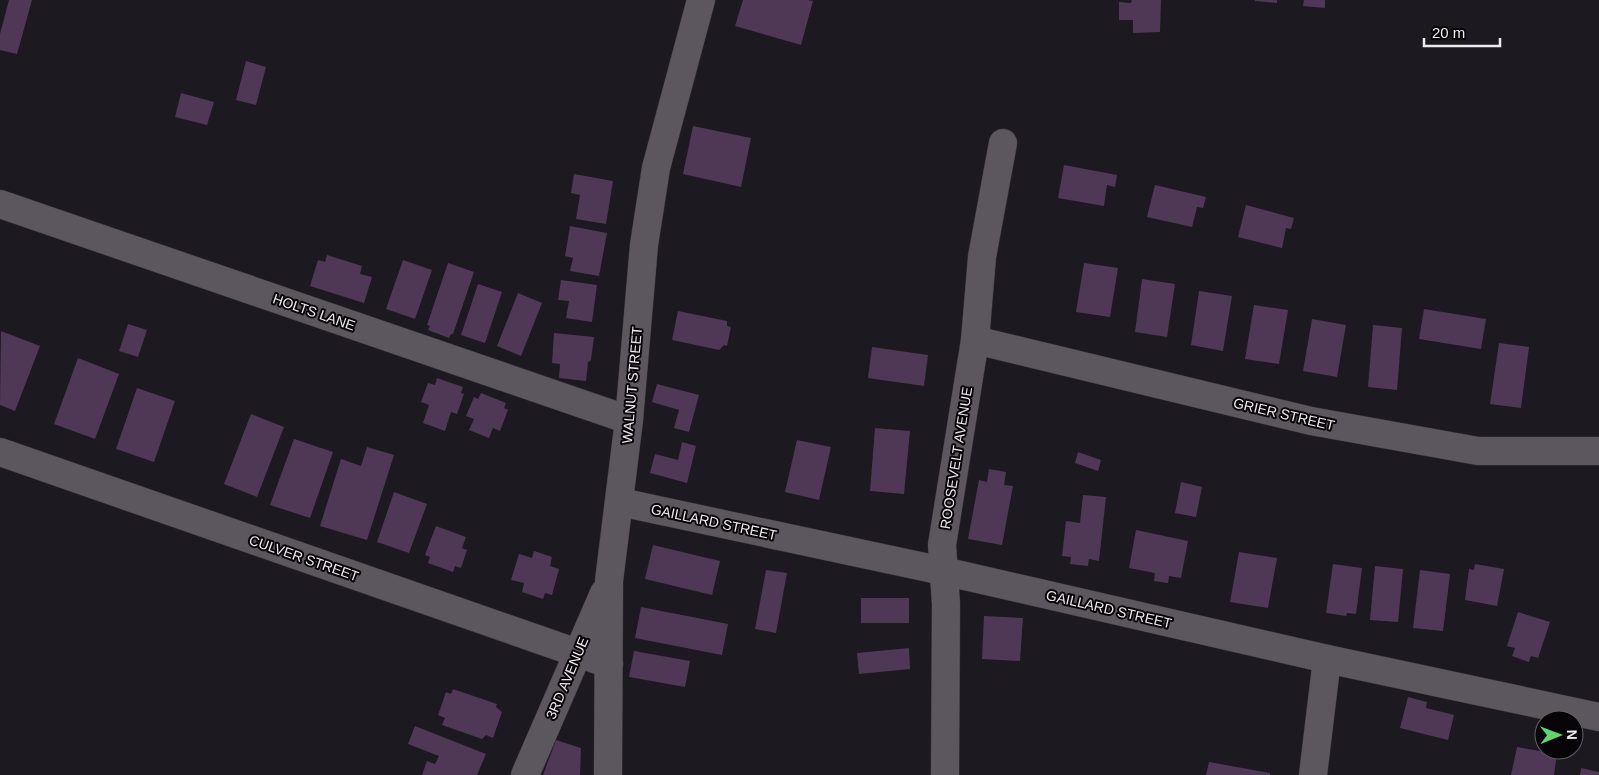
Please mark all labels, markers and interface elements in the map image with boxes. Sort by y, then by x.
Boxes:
scale bar [1424,15,1500,47]
text: 20 m [1432,24,1465,41]
street label: HOLTS LANE [271,290,357,334]
street label: WALNUT STREET [619,325,645,444]
street label: ROOSEVELT AVENUE [937,386,975,530]
street label: GRIER STREET [1232,395,1337,434]
street label: GAILLARD STREET [650,501,779,543]
street label: CULVER STREET [247,532,361,584]
street label: GAILLARD STREET [1045,587,1174,631]
street label: 3RD AVENUE [543,635,591,721]
north arrow [1534,710,1584,760]
text: N [1564,730,1580,740]

